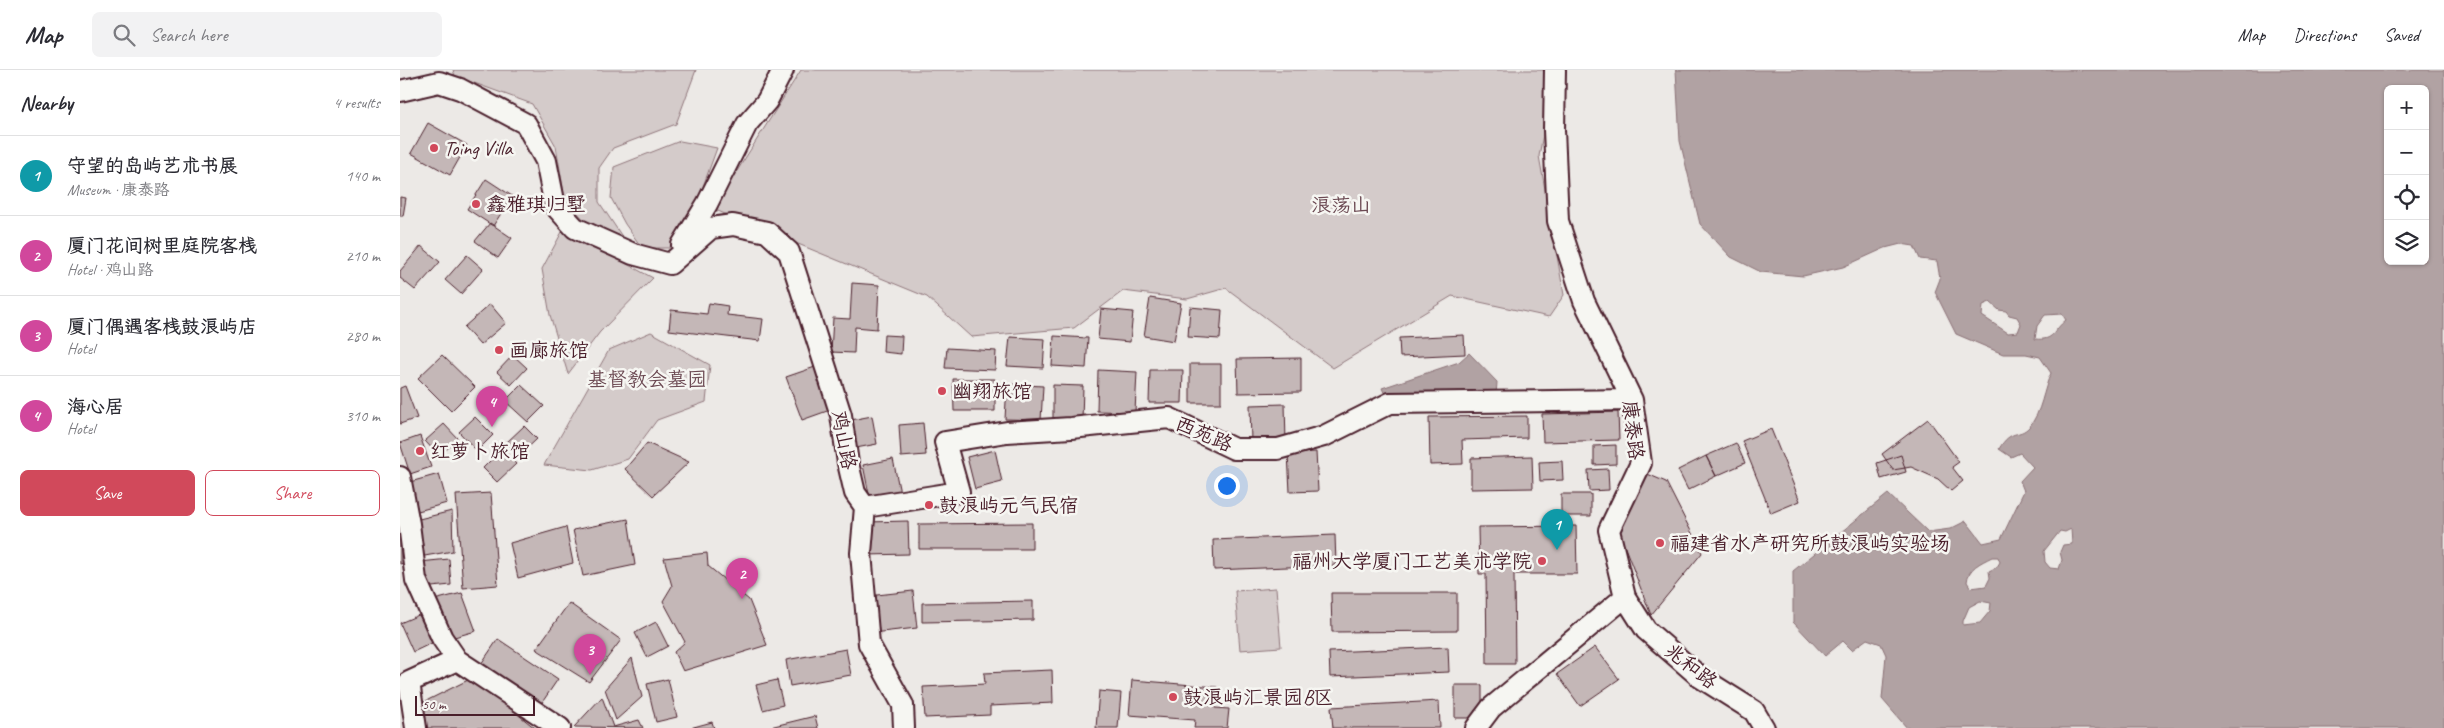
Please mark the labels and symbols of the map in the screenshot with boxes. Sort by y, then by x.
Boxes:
place label: Toing Villa [444,136,513,161]
marker: Toing Villa [428,142,440,154]
place label: 鑫雅琪归墅 [486,192,586,217]
park label: 浪荡山 [1311,193,1371,218]
marker: 鑫雅琪归墅 [470,198,482,210]
place label: 画廊旅馆 [509,338,589,363]
marker: 画廊旅馆 [493,344,505,356]
park label: 基督教会墓园 [587,367,707,392]
place label: 幽翔旅馆 [952,379,1032,404]
marker: 幽翔旅馆 [936,385,948,397]
pin: 4 [476,386,508,427]
street label: 康泰路 [1617,399,1649,462]
street label: 鸡山路 [826,408,862,473]
street label: 西苑路 [1172,411,1237,458]
place label: 红萝卜旅馆 [430,439,530,464]
marker: 红萝卜旅馆 [414,445,426,457]
your location [1214,473,1240,499]
place label: 鼓浪屿元气民宿 [939,493,1079,518]
marker: 鼓浪屿元气民宿 [923,499,935,511]
pin: 1 [1541,509,1573,550]
place label: 福建省水产研究所鼓浪屿实验场 [1670,531,1950,556]
marker: 福建省水产研究所鼓浪屿实验场 [1654,537,1666,549]
place label: 福州大学厦门工艺美术学院 [1292,549,1532,574]
marker: 福州大学厦门工艺美术学院 [1536,555,1548,567]
pin: 2 [726,558,758,599]
pin: 3 [574,634,606,675]
street label: 兆和路 [1660,638,1723,695]
place label: 鼓浪屿汇景园B区 [1183,685,1333,710]
marker: 鼓浪屿汇景园B区 [1167,691,1179,703]
scale bar [415,693,535,716]

